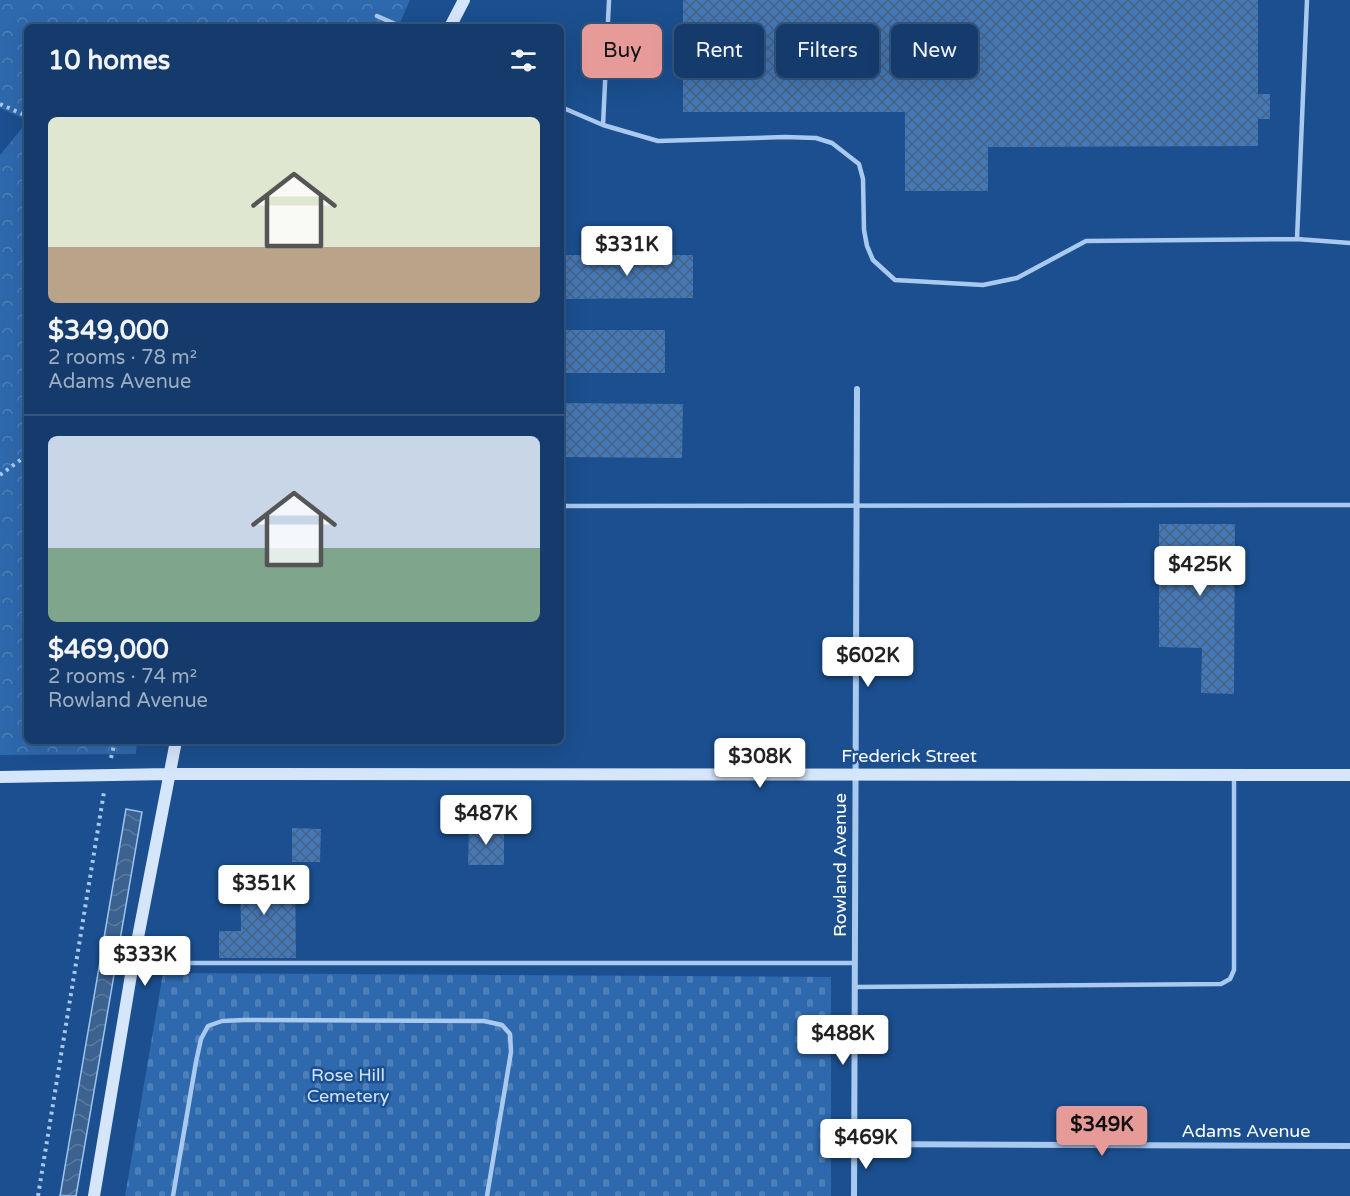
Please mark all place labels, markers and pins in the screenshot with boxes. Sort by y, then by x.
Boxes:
pin: $331K [585,226,669,277]
pin: $425K [1158,546,1242,597]
pin: $602K [826,637,910,688]
pin: $308K [718,738,802,789]
pin: $487K [444,795,528,846]
pin: $351K [222,865,306,916]
pin: $333K [103,936,187,987]
pin: $488K [801,1015,885,1066]
pin: $349K [1060,1106,1144,1157]
pin: $469K [824,1119,908,1170]

